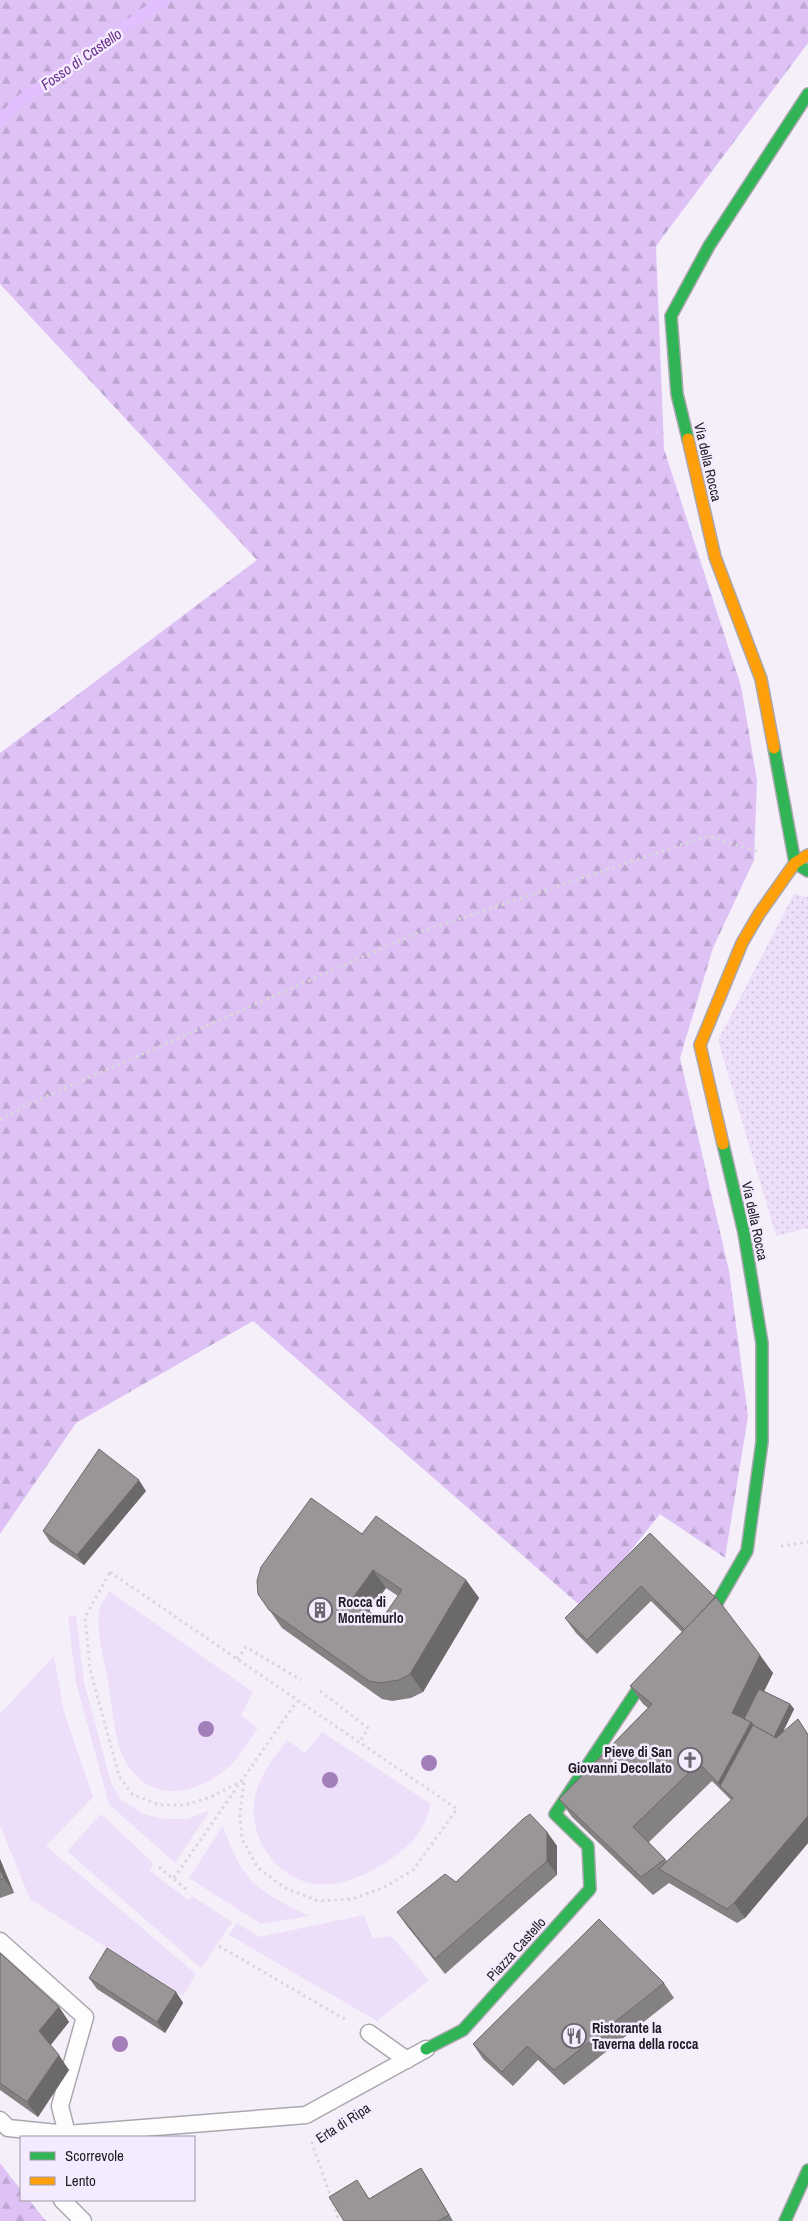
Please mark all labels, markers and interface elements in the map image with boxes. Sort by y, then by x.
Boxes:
water label: Fosso di Castello [36,23,126,95]
street label: Via della Rocca [690,421,726,504]
street label: Via della Rocca [738,1180,772,1263]
place label: Rocca di Montemurlo [338,1593,404,1627]
building icon: Rocca di Montemurlo [307,1597,333,1623]
place label: Pieve di San Giovanni Decollato [568,1743,672,1777]
church icon: Pieve di San Giovanni Decollato [677,1747,703,1773]
street label: Piazza Castello [483,1913,549,1985]
place label: Ristorante la Taverna della rocca [592,2019,699,2053]
restaurant icon: Ristorante la Taverna della rocca [561,2023,587,2049]
street label: Erta di Ripa [312,2098,374,2147]
legend [20,2136,195,2201]
text: Scorrevole [65,2145,124,2166]
text: Lento [65,2170,96,2191]

